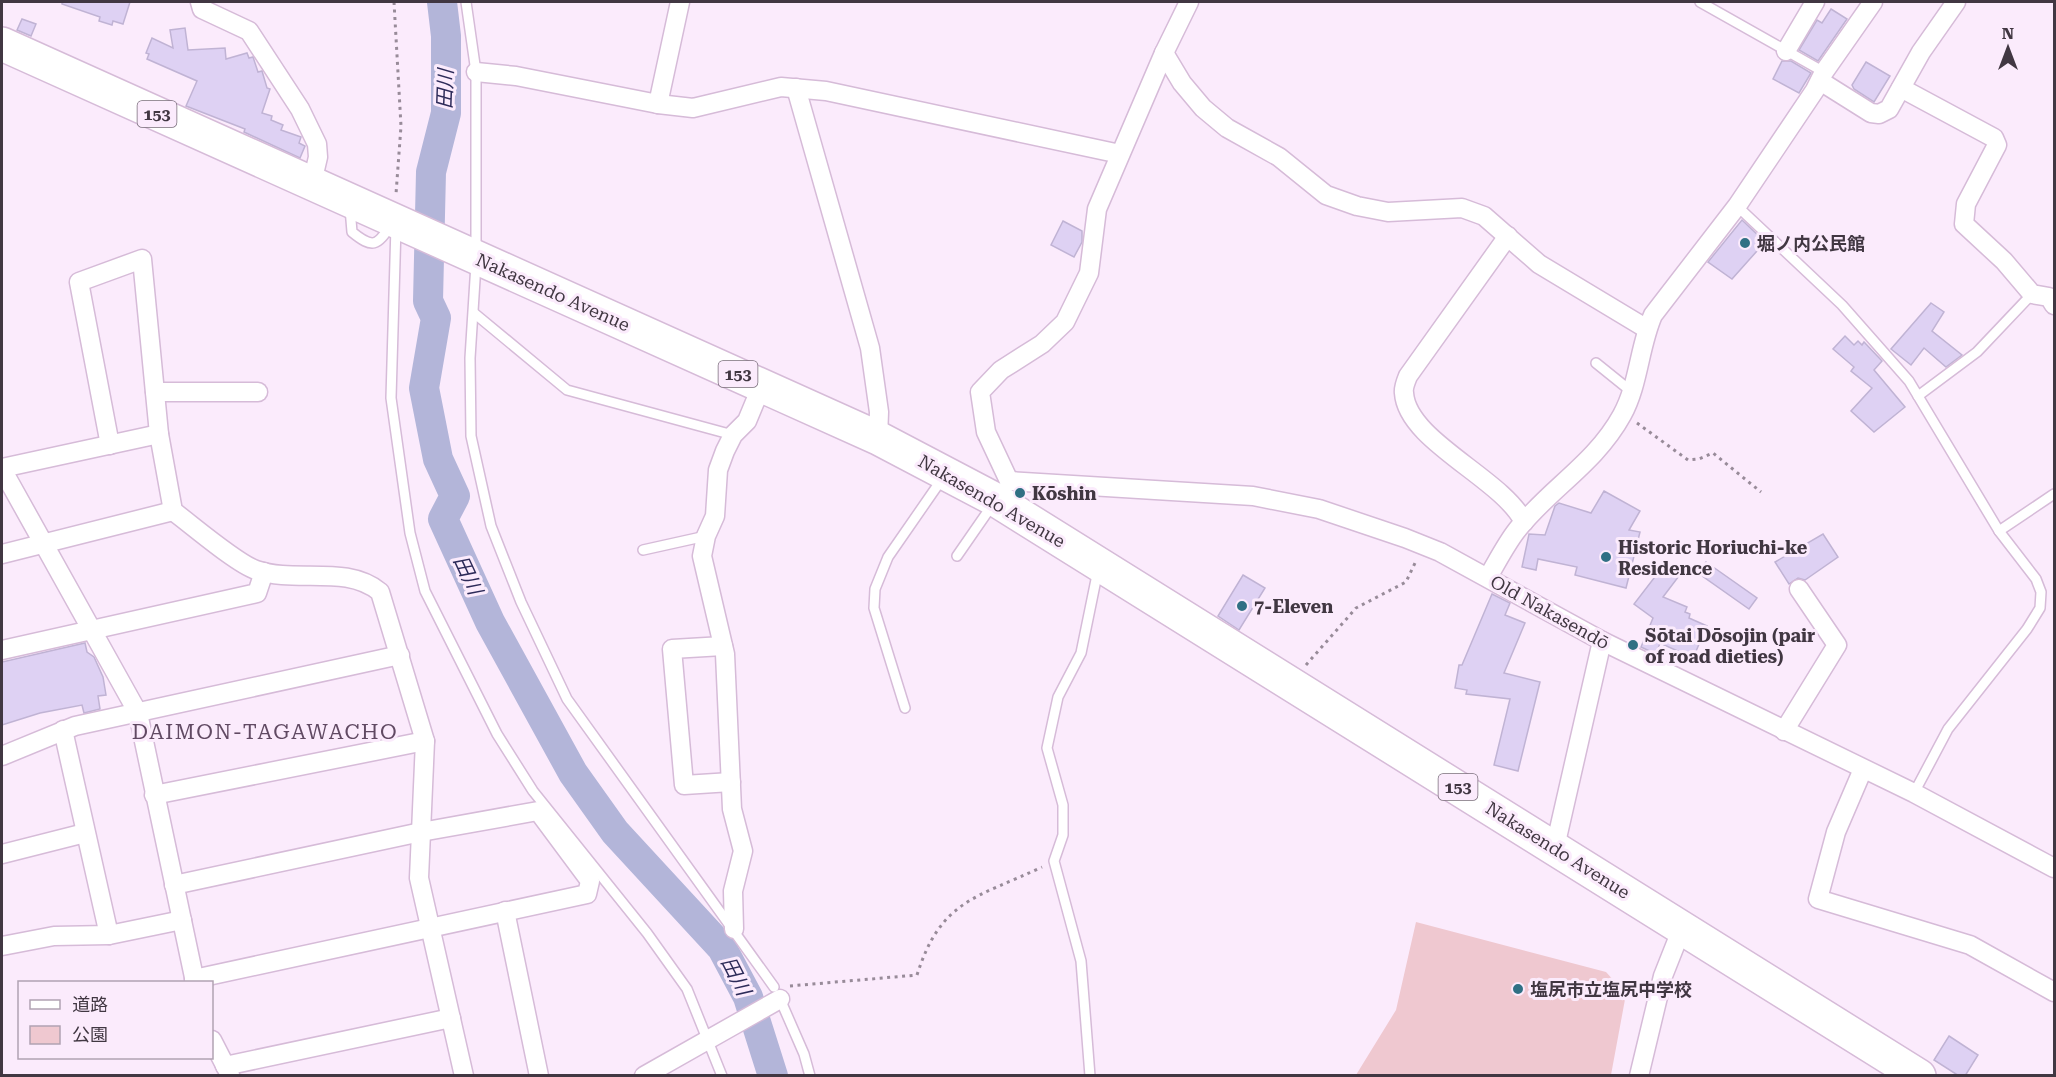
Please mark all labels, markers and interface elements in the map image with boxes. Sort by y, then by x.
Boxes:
north arrow [1978,18,2038,78]
text: N [2002,24,2014,43]
water label: 田川 [432,67,458,109]
road number: 153 [138,101,176,127]
place label: 堀ノ内公民館 [1757,233,1865,254]
marker: 堀ノ内公民館 [1738,236,1752,250]
street label: Nakasendo Avenue [473,249,633,335]
road number: 153 [718,361,758,387]
street label: Nakasendo Avenue [915,450,1069,552]
place label: Kōshin [1032,483,1097,504]
marker: Kōshin [1013,486,1027,500]
place label: Historic Horiuchi-ke Residence [1618,537,1808,579]
marker: Historic Horiuchi-ke Residence [1599,550,1613,564]
water label: 田川 [449,552,488,600]
street label: Old Nakasendō [1487,571,1613,653]
place label: 7-Eleven [1254,596,1333,617]
marker: 7-Eleven [1235,599,1249,613]
place label: Sōtai Dōsojin (pair of road dieties) [1645,625,1815,667]
marker: Sōtai Dōsojin (pair of road dieties) [1626,638,1640,652]
district label: DAIMON-TAGAWACHO [132,720,398,744]
road number: 153 [1438,774,1478,800]
street label: Nakasendo Avenue [1482,797,1634,903]
water label: 田川 [716,953,757,1001]
place label: 塩尻市立塩尻中学校 [1530,979,1692,1000]
legend [18,981,213,1059]
marker: 塩尻市立塩尻中学校 [1511,982,1525,996]
text: 道路 [72,994,108,1015]
text: 公園 [72,1024,108,1045]

